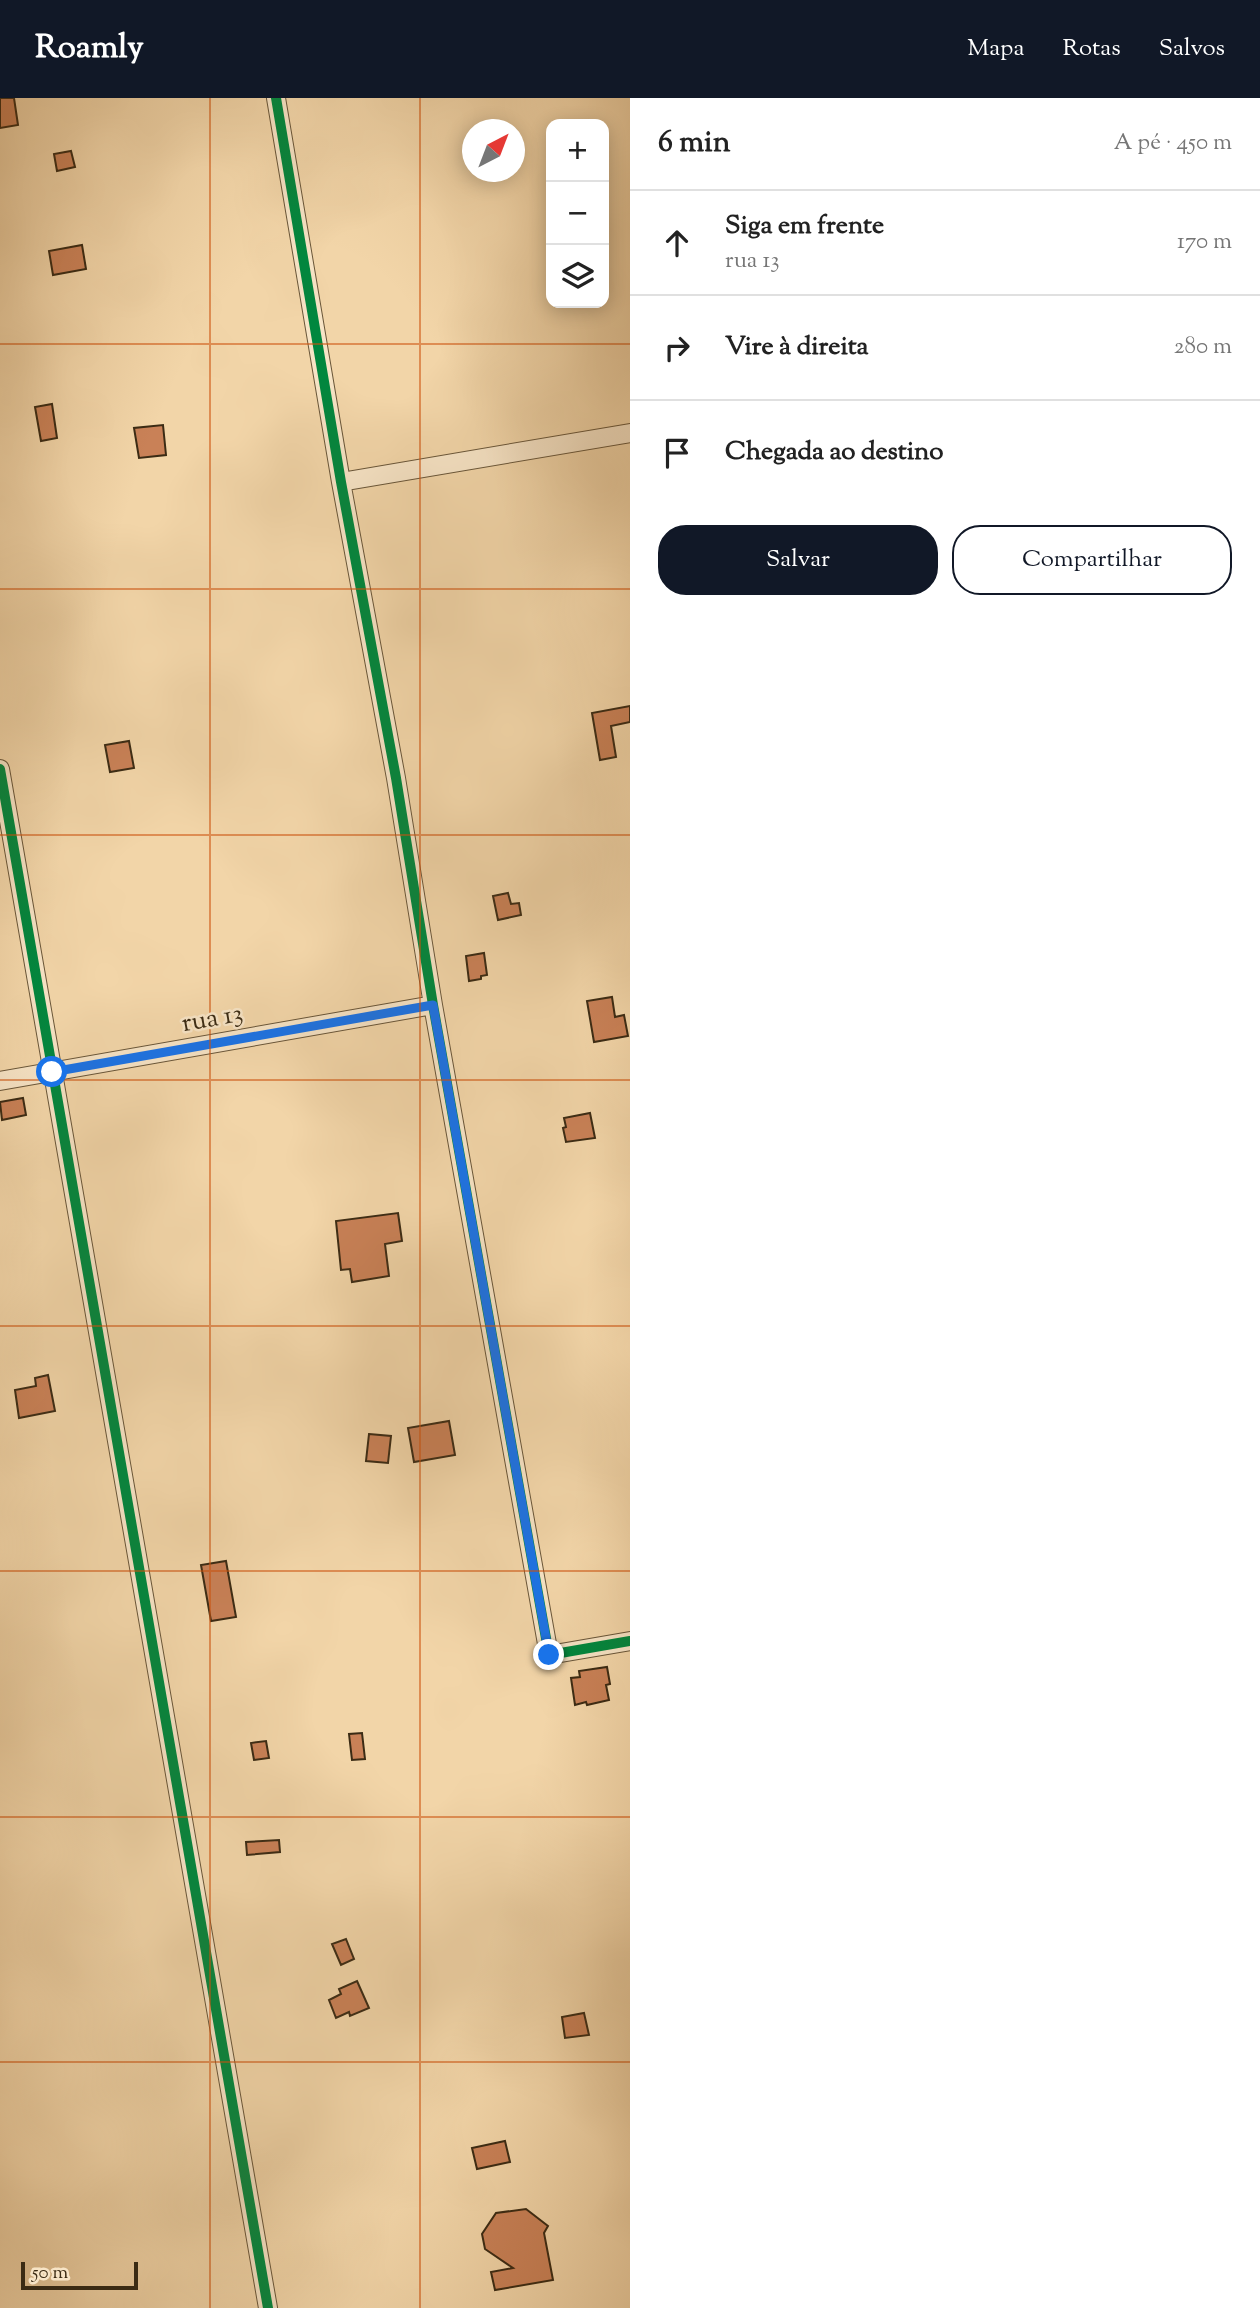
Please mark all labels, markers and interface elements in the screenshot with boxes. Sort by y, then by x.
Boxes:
text: Roamly [35,25,144,73]
text: Mapa [967,32,1025,66]
text: Rotas [1063,32,1121,66]
text: Salvos [1159,32,1225,66]
north arrow [462,119,525,182]
map controls [546,119,609,308]
button: + [546,119,609,182]
text: 6 min [658,122,730,165]
text: A pé · 450 m [1114,127,1232,160]
button: − [546,182,609,245]
text: Siga em frente [725,208,884,245]
icon: ahead [658,224,696,262]
text: 170 m [1177,226,1232,259]
button: layers [546,245,609,308]
text: rua 13 [725,245,780,278]
icon: right [658,329,696,367]
text: Vire à direita [725,329,869,366]
text: 280 m [1174,331,1232,364]
icon: arrive [658,434,696,472]
text: Chegada ao destino [725,434,943,471]
button: Salvar [658,525,938,595]
button: Compartilhar [952,525,1232,595]
street label: rua 13 [179,996,246,1043]
route start [36,1056,67,1087]
route end [533,1639,564,1670]
scale bar [21,2259,138,2291]
text: 50 m [32,2260,68,2287]

